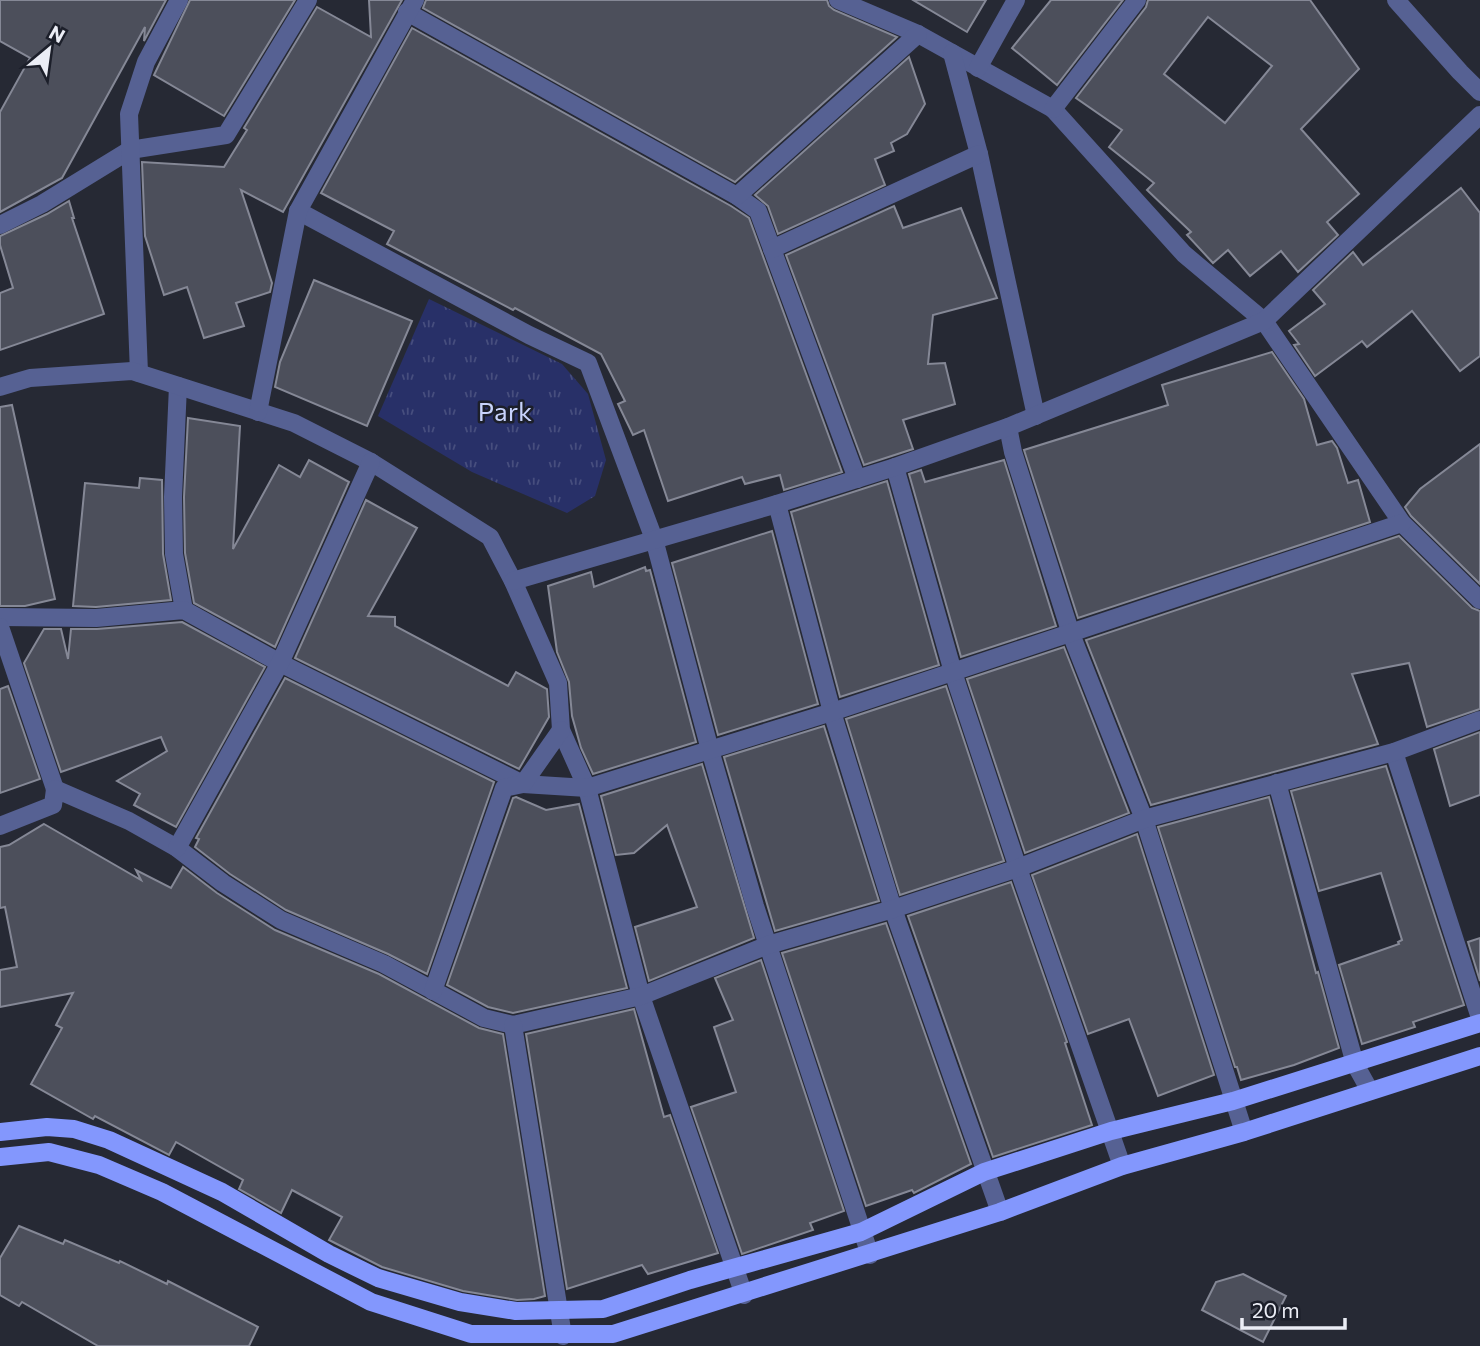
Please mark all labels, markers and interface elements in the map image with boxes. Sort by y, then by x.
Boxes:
north arrow [14,14,84,84]
text: N [46,20,69,47]
park label: Park [478,395,532,426]
scale bar [1242,1286,1345,1330]
text: 20 m [1252,1297,1300,1322]

